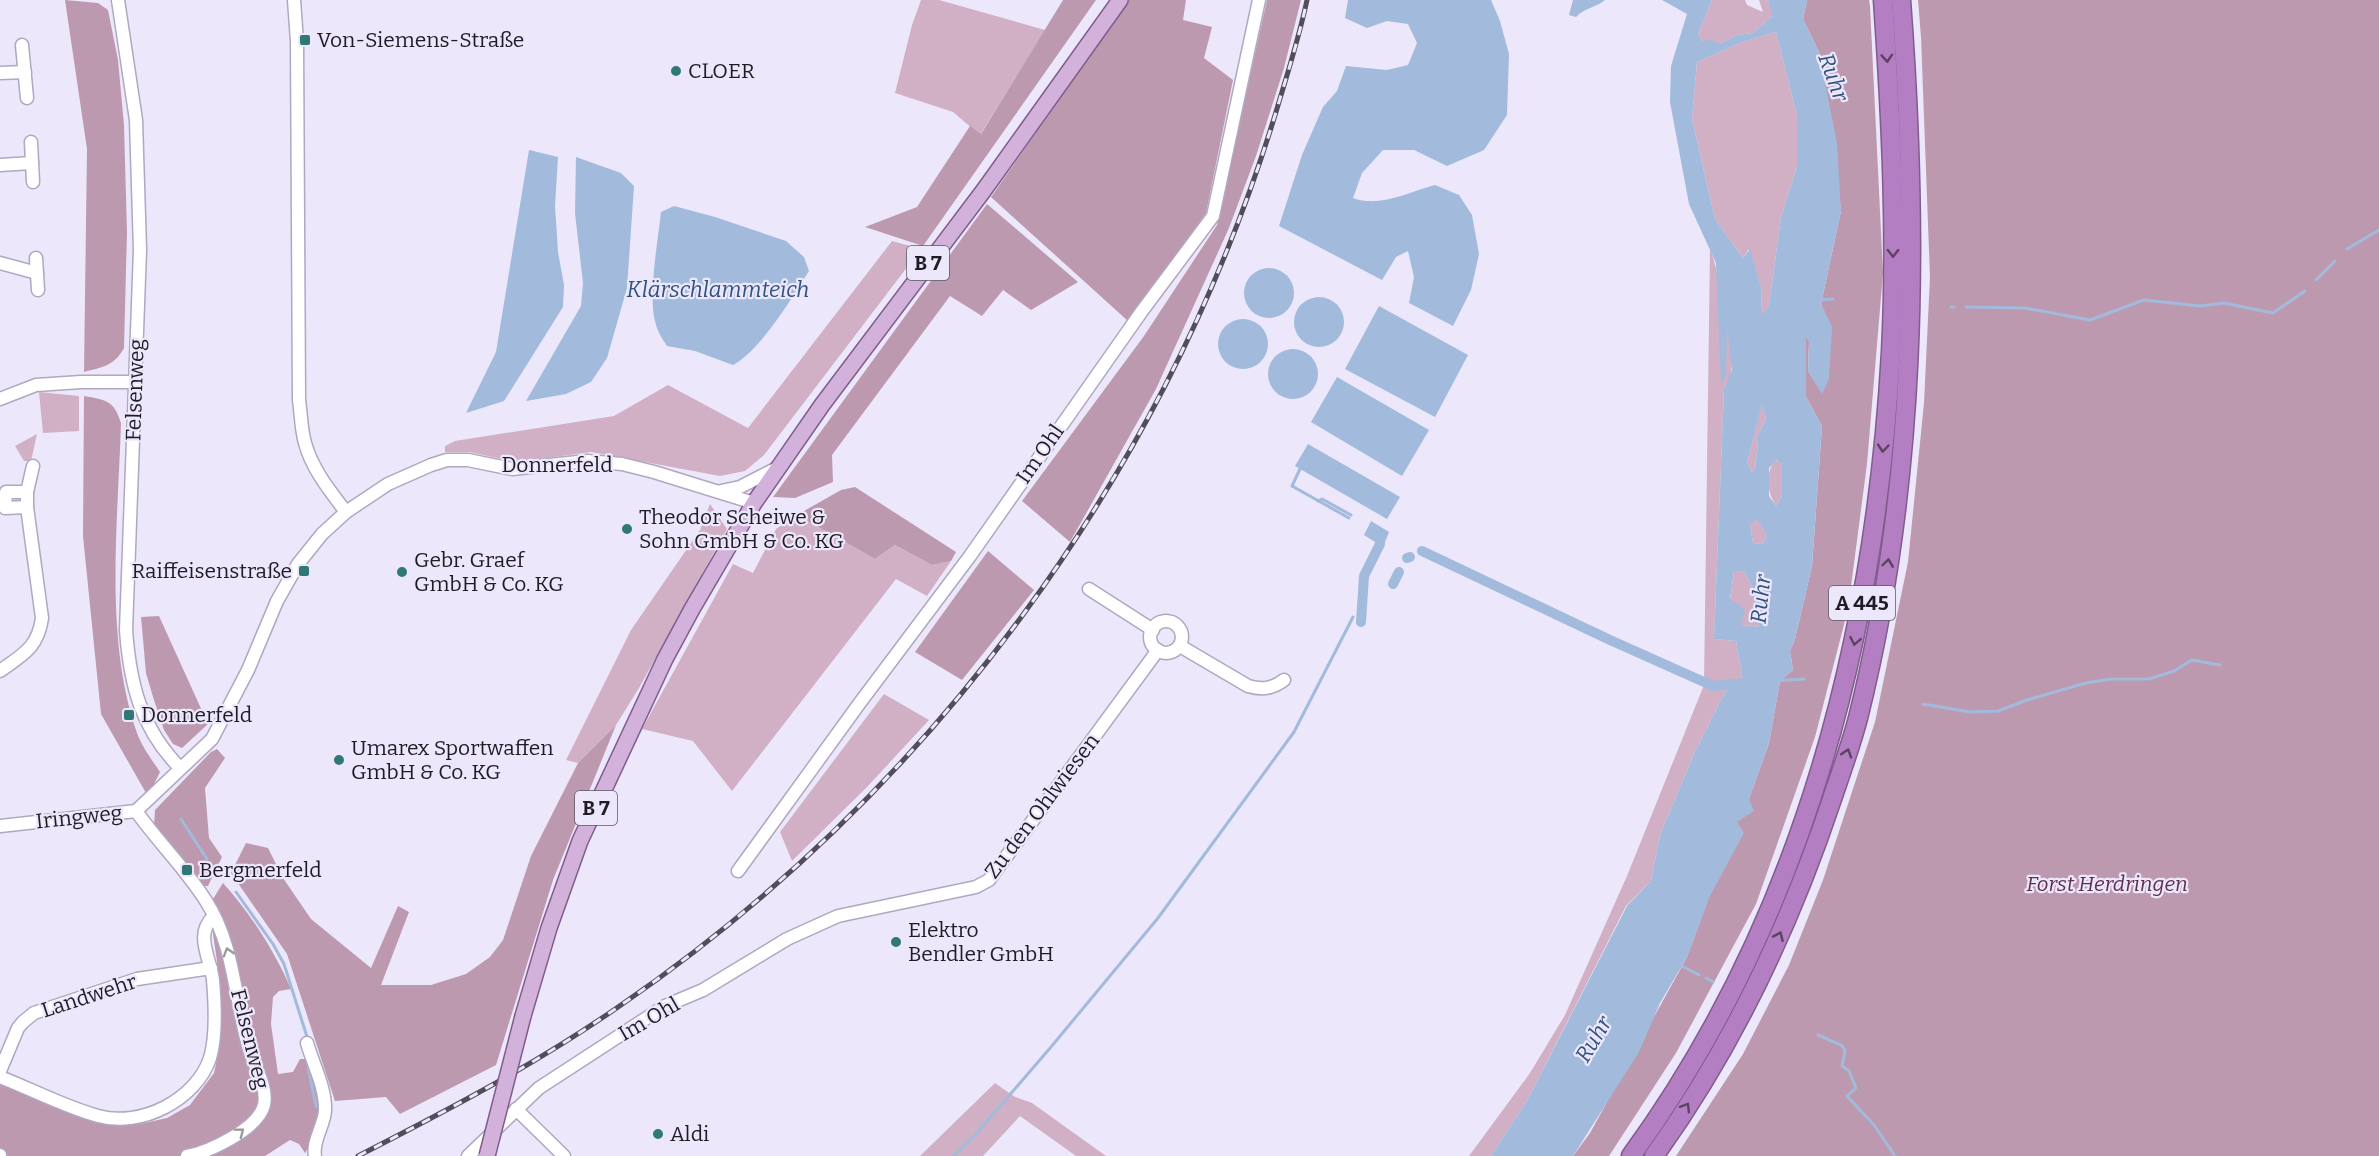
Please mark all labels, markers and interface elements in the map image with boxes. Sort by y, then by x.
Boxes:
place label: Von-Siemens-Straße [317,27,524,53]
marker: Von-Siemens-Straße [298,33,312,47]
water label: Ruhr [1812,50,1855,106]
one-way arrow [1880,54,1893,63]
place label: CLOER [688,58,755,84]
marker: CLOER [669,64,683,78]
road number: B 7 [907,246,949,280]
one-way arrow [1887,249,1899,258]
water label: Klärschlammteich [627,276,809,303]
street label: Felsenweg [120,338,150,442]
street label: Im Ohl [1010,419,1070,489]
one-way arrow [1877,443,1890,452]
street label: Donnerfeld [501,452,613,478]
place label: Theodor Scheiwe & Sohn GmbH & Co. KG [639,504,844,554]
marker: Theodor Scheiwe & Sohn GmbH & Co. KG [620,522,634,536]
place label: Gebr. Graef GmbH & Co. KG [414,547,564,597]
place label: Raiffeisenstraße [131,558,292,584]
one-way arrow [1882,558,1894,568]
marker: Raiffeisenstraße [297,564,311,578]
marker: Gebr. Graef GmbH & Co. KG [395,565,409,579]
water label: Ruhr [1745,572,1777,625]
road number: A 445 [1829,586,1895,620]
one-way arrow [1849,635,1862,645]
place label: Donnerfeld [141,702,252,728]
marker: Donnerfeld [122,708,136,722]
street label: Zu den Ohlwiesen [979,728,1105,884]
place label: Umarex Sportwaffen GmbH & Co. KG [351,735,554,785]
one-way arrow [1839,748,1852,759]
marker: Umarex Sportwaffen GmbH & Co. KG [332,753,346,767]
road number: B 7 [575,791,617,825]
street label: Iringweg [34,799,124,834]
place label: Bergmerfeld [199,857,322,883]
marker: Bergmerfeld [180,863,194,877]
park label: Forst Herdringen [2026,871,2188,897]
place label: Elektro Bendler GmbH [908,917,1054,967]
one-way arrow [1771,931,1783,942]
marker: Elektro Bendler GmbH [889,935,903,949]
one-way arrow [222,947,235,958]
street label: Landwehr [38,968,140,1024]
street label: Felsenweg [225,986,275,1092]
street label: Im Ohl [614,991,684,1047]
water label: Ruhr [1569,1010,1618,1067]
one-way arrow [1678,1103,1690,1113]
place label: Aldi [670,1121,709,1147]
marker: Aldi [651,1127,665,1141]
one-way arrow [233,1128,244,1139]

